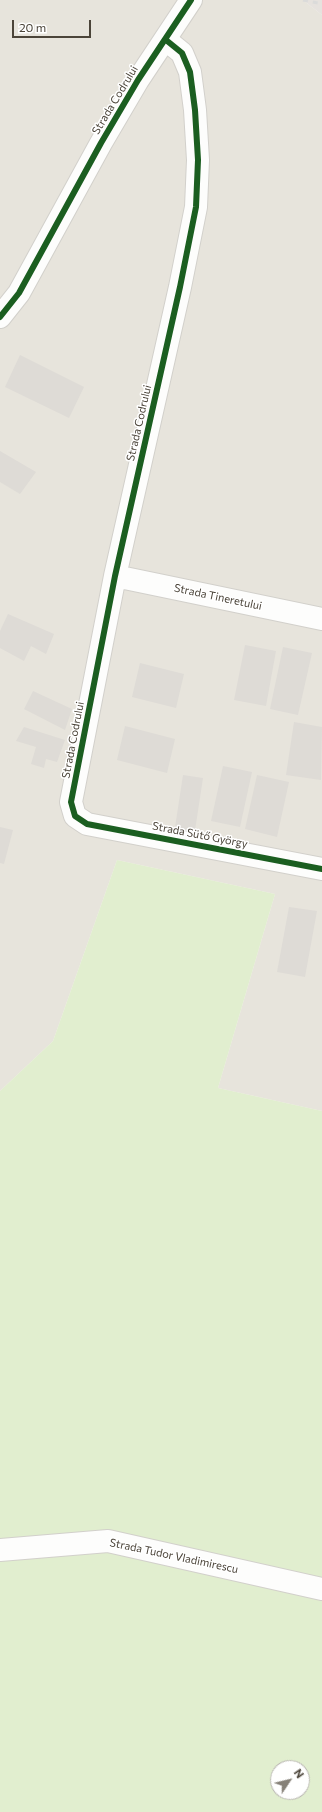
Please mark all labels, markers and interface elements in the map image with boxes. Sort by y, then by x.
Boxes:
scale bar [14,12,93,38]
text: 20 m [19,20,46,34]
street label: Strada Codrului [89,63,141,137]
street label: Strada Codrului [124,384,154,462]
street label: Strada Tineretului [173,581,263,613]
street label: Strada Codrului [59,701,87,779]
street label: Strada Sütő György [151,819,249,851]
street label: Strada Tudor Vladimirescu [109,1536,239,1576]
north arrow [270,1760,310,1800]
text: N [292,1766,307,1781]

